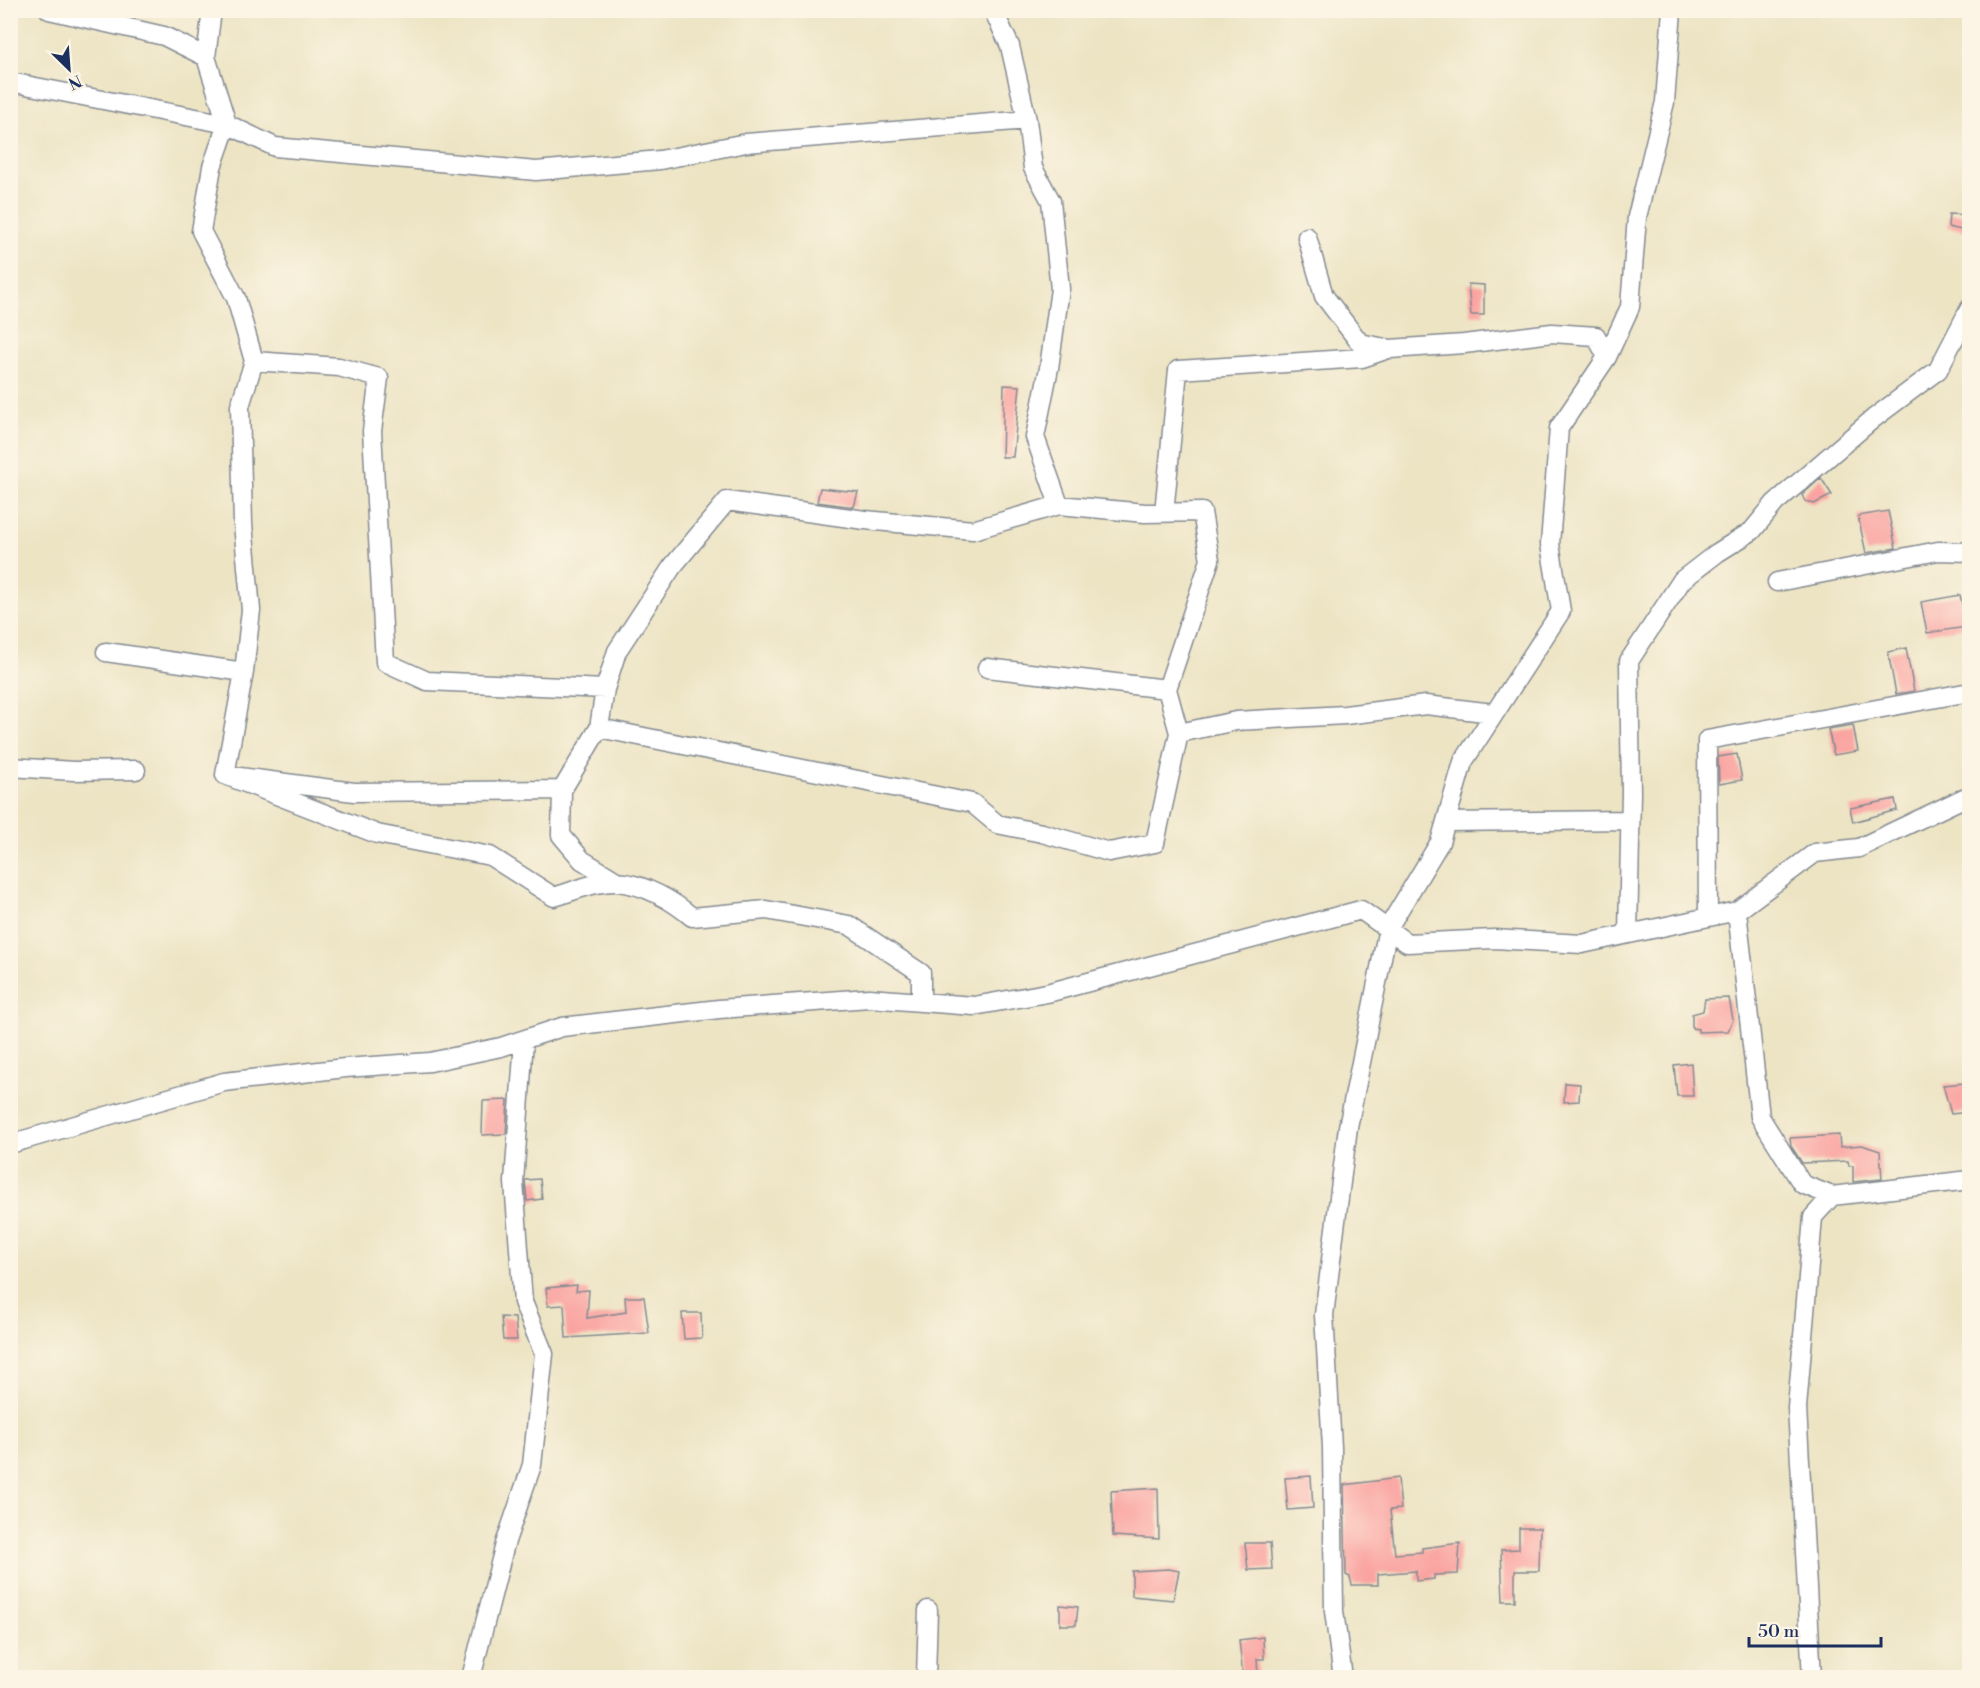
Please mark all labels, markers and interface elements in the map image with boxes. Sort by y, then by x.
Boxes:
north arrow [39,39,99,99]
text: N [65,70,85,94]
scale bar [1749,1610,1881,1648]
text: 50 m [1758,1620,1800,1643]

